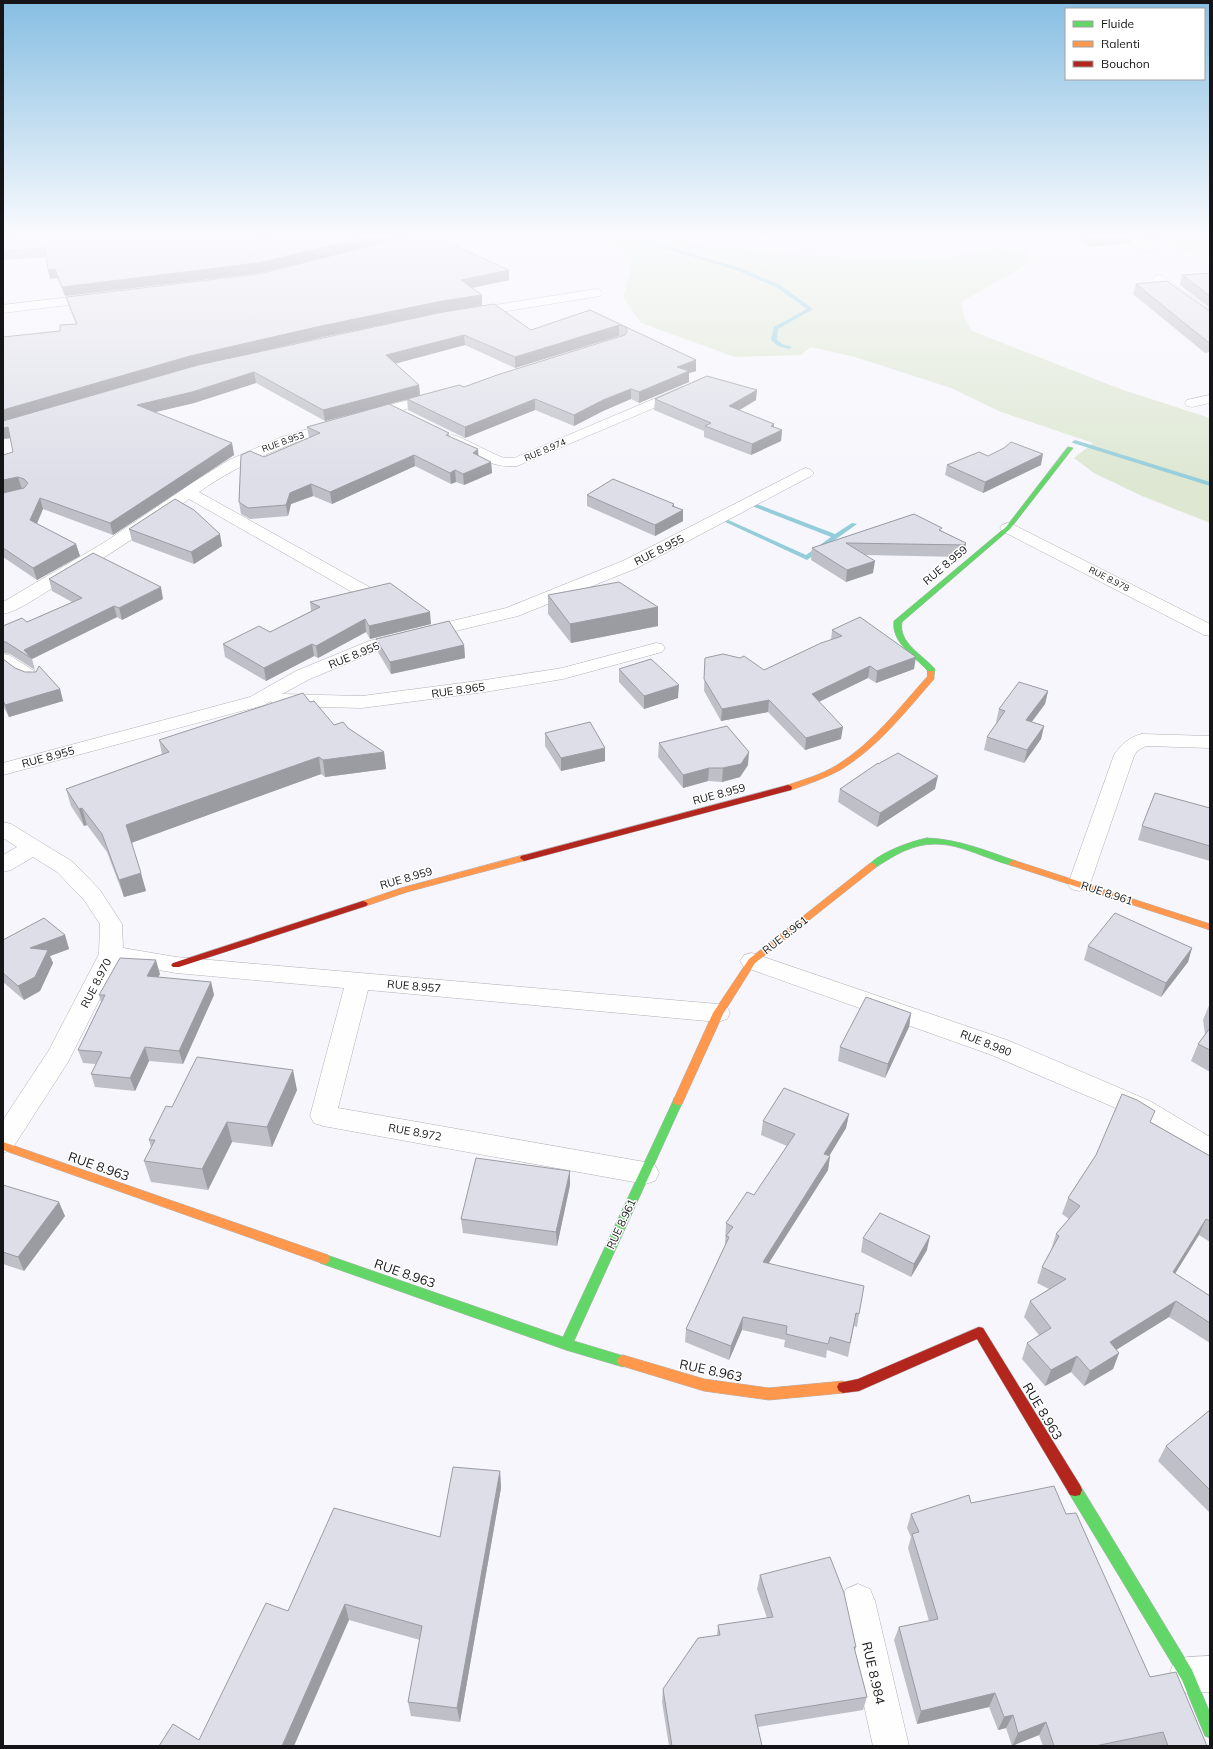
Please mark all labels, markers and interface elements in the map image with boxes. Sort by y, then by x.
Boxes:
legend [1065,8,1205,80]
text: Fluide [1101,16,1134,31]
text: Ralenti [1101,36,1140,51]
text: Bouchon [1101,56,1150,71]
street label: RUE 8.953 [260,429,305,454]
street label: RUE 8.974 [522,436,568,463]
street label: RUE 8.955 [632,531,687,568]
street label: RUE 8.959 [920,542,970,588]
street label: RUE 8.978 [1087,564,1131,593]
street label: RUE 8.955 [326,638,382,672]
street label: RUE 8.965 [430,679,486,701]
street label: RUE 8.955 [20,743,76,771]
street label: RUE 8.959 [691,780,747,808]
street label: RUE 8.959 [378,864,434,892]
street label: RUE 8.961 [1079,878,1135,908]
street label: RUE 8.961 [759,913,811,957]
street label: RUE 8.970 [78,955,115,1010]
street label: RUE 8.957 [387,977,441,995]
street label: RUE 8.980 [958,1027,1014,1059]
street label: RUE 8.972 [387,1120,443,1144]
street label: RUE 8.963 [66,1148,132,1184]
street label: RUE 8.961 [603,1197,639,1251]
street label: RUE 8.963 [372,1255,438,1291]
street label: RUE 8.963 [678,1356,744,1384]
street label: RUE 8.963 [1020,1380,1066,1442]
street label: RUE 8.984 [859,1640,889,1706]

